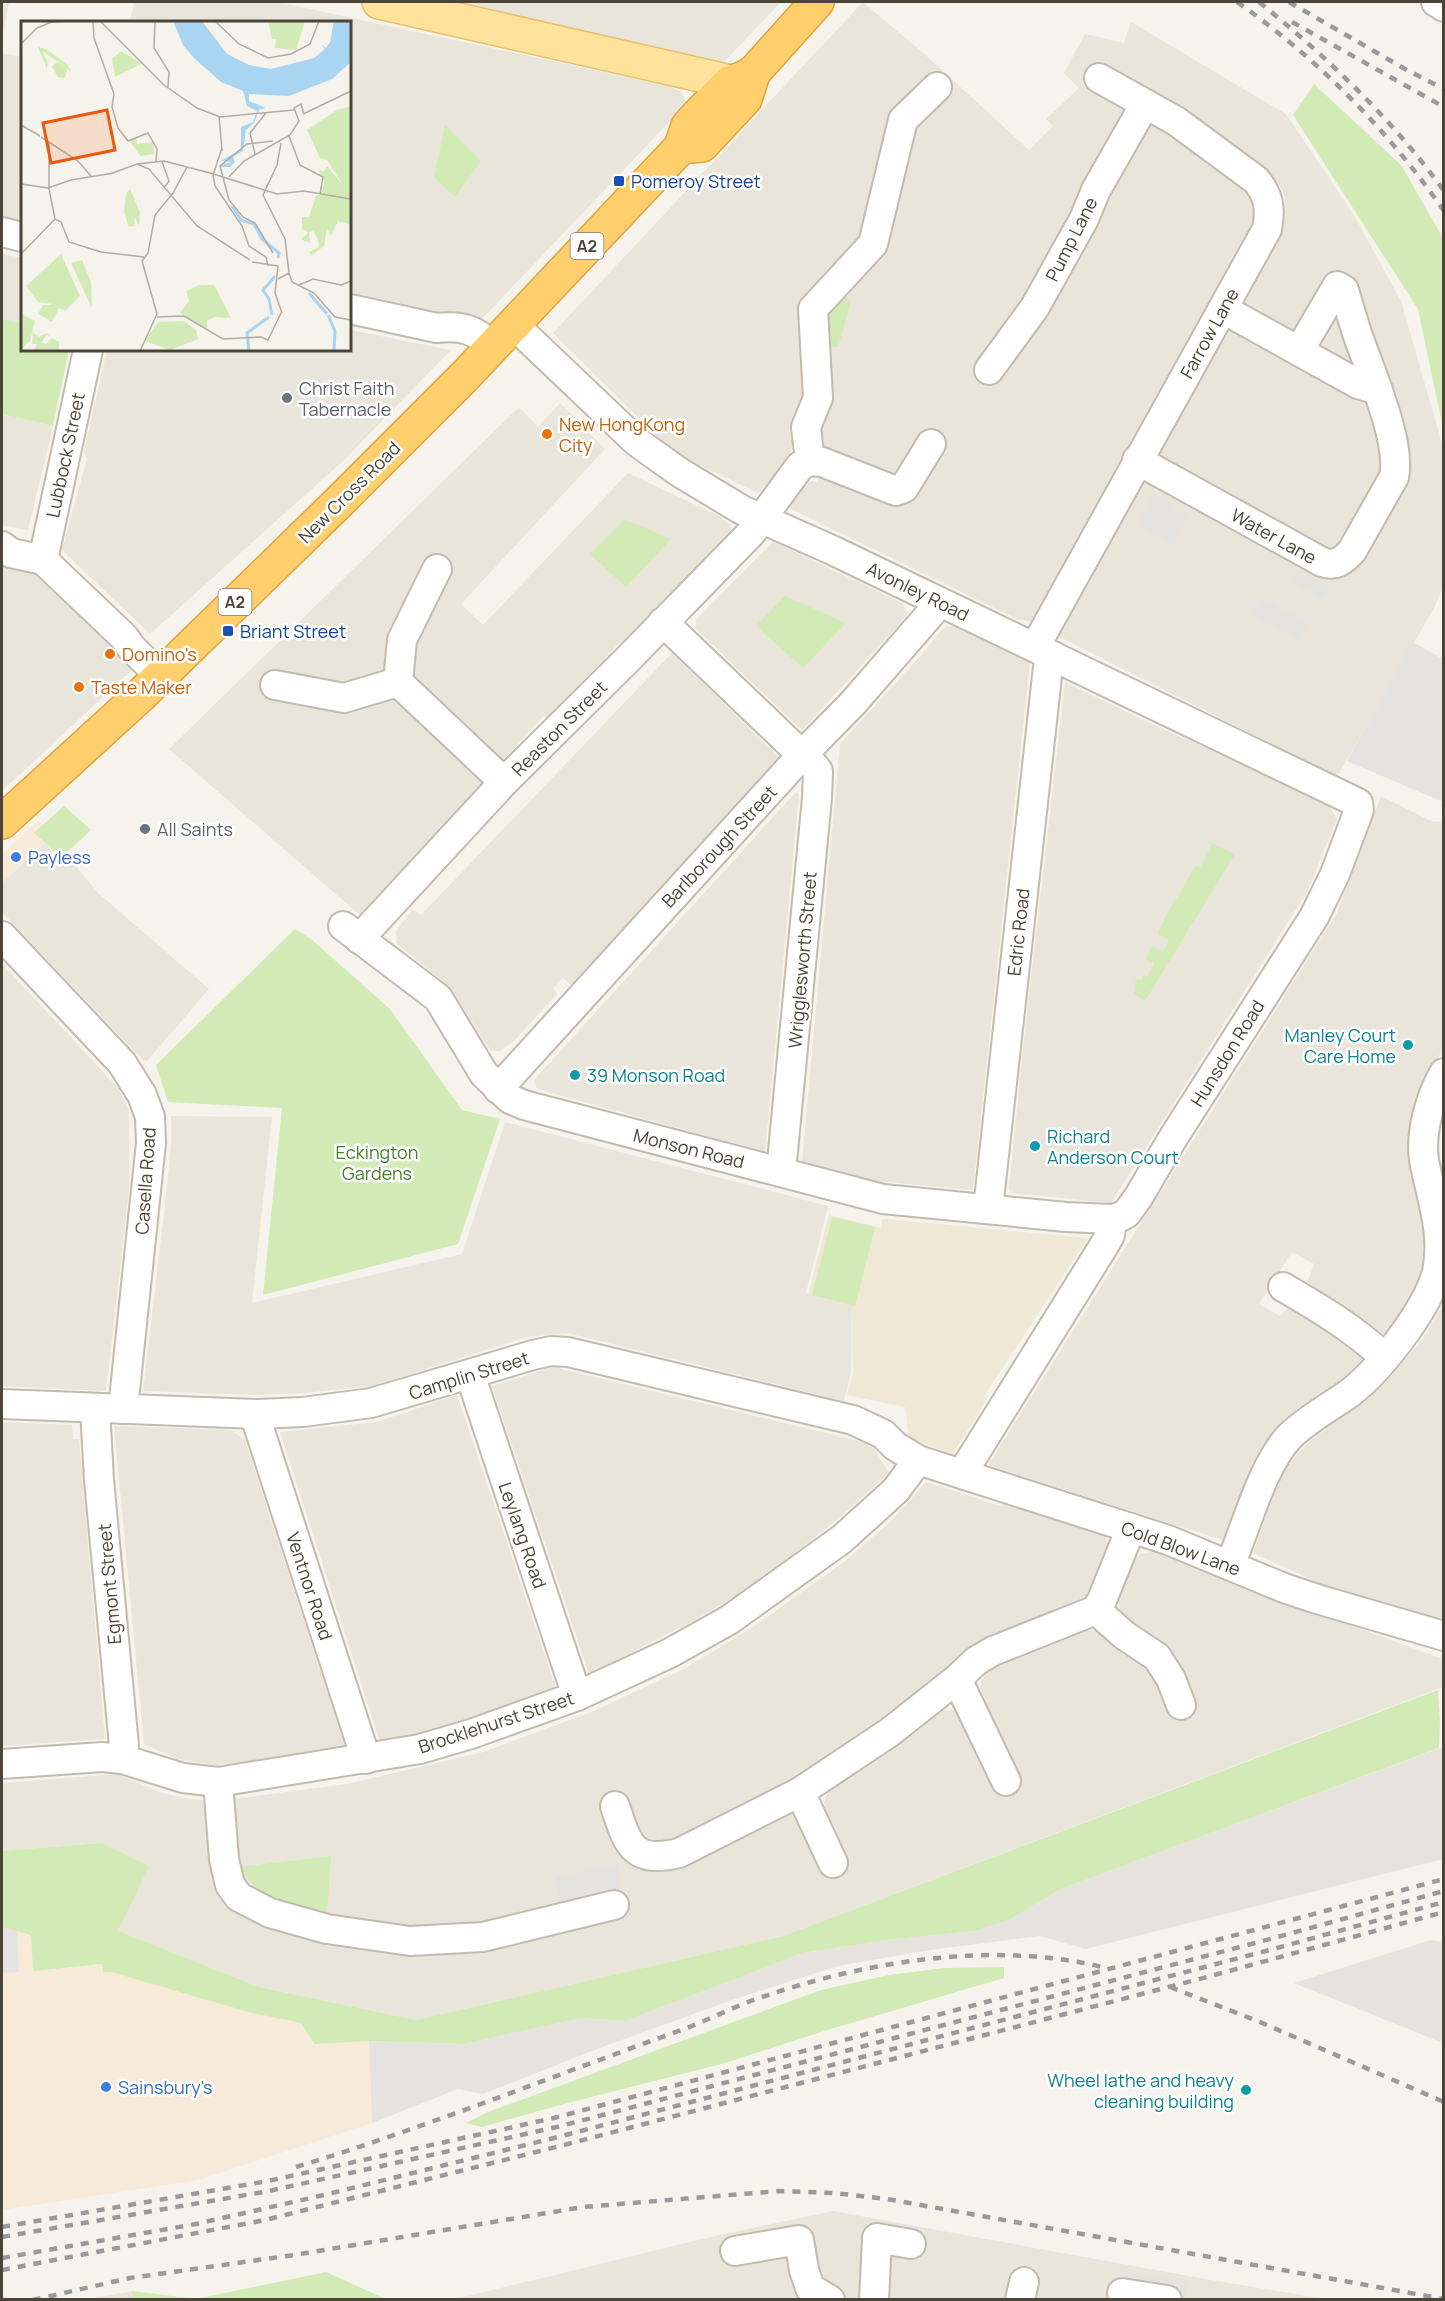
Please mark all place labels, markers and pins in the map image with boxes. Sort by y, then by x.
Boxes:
place label: Pomeroy Street [631,169,761,193]
marker: Pomeroy Street [612,174,626,188]
place label: Christ Faith Tabernacle [299,376,394,421]
marker: Christ Faith Tabernacle [280,391,294,405]
place label: New HongKong City [559,412,685,457]
marker: New HongKong City [540,427,554,441]
place label: Briant Street [240,619,346,643]
marker: Briant Street [221,624,235,638]
place label: Domino's [122,642,197,666]
marker: Domino's [103,647,117,661]
place label: Taste Maker [91,675,192,699]
marker: Taste Maker [72,680,86,694]
place label: All Saints [157,817,233,841]
marker: All Saints [138,822,152,836]
place label: Payless [28,845,91,869]
marker: Payless [9,850,23,864]
place label: Manley Court Care Home [1285,1023,1396,1068]
marker: Manley Court Care Home [1401,1038,1415,1052]
place label: 39 Monson Road [587,1063,725,1087]
marker: 39 Monson Road [568,1068,582,1082]
place label: Richard Anderson Court [1047,1124,1179,1169]
marker: Richard Anderson Court [1028,1139,1042,1153]
place label: Wheel lathe and heavy cleaning building [1047,2068,1235,2113]
place label: Sainsbury's [118,2075,213,2099]
marker: Sainsbury's [99,2080,113,2094]
marker: Wheel lathe and heavy cleaning building [1239,2083,1253,2097]

